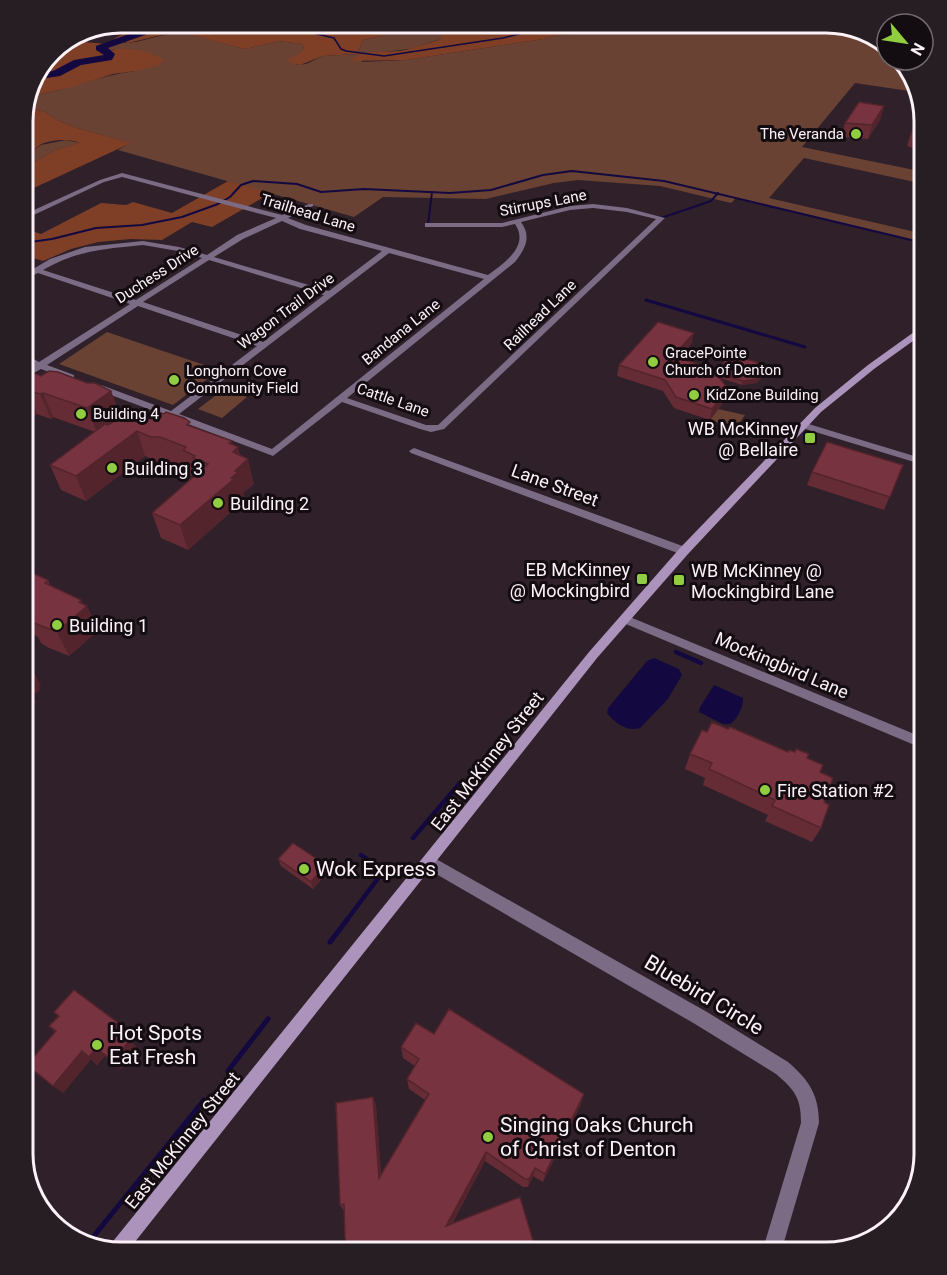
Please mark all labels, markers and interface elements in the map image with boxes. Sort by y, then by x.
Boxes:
north arrow [875,12,935,72]
text: N [907,39,929,59]
place label: The Veranda [760,125,844,143]
marker: The Veranda [849,127,863,141]
street label: Stirrups Lane [498,186,588,220]
street label: Trailhead Lane [259,190,357,236]
street label: Duchess Drive [112,241,202,307]
street label: Wagon Trail Drive [234,269,338,353]
street label: Railhead Lane [500,276,580,354]
street label: Bandana Lane [358,295,444,369]
place label: GracePointe Church of Denton [665,344,781,379]
marker: GracePointe Church of Denton [646,355,660,369]
place label: Longhorn Cove Community Field [186,362,299,397]
marker: Longhorn Cove Community Field [167,373,181,387]
street label: Cattle Lane [354,379,432,421]
place label: KidZone Building [706,386,819,404]
marker: KidZone Building [687,388,701,402]
place label: Building 4 [93,405,159,423]
marker: Building 4 [74,407,88,421]
place label: WB McKinney @ Bellaire [688,418,798,460]
marker: WB McKinney @ Bellaire [803,431,817,445]
place label: Building 3 [124,458,203,479]
street label: Lane Street [509,460,601,510]
marker: Building 3 [105,461,119,475]
place label: Building 2 [230,493,309,514]
marker: Building 2 [211,496,225,510]
place label: EB McKinney @ Mockingbird [510,559,630,601]
place label: WB McKinney @ Mockingbird Lane [691,560,834,602]
marker: EB McKinney @ Mockingbird [635,572,649,586]
marker: WB McKinney @ Mockingbird Lane [672,573,686,587]
place label: Building 1 [69,615,148,636]
marker: Building 1 [50,618,64,632]
street label: Mockingbird Lane [712,627,852,703]
street label: East McKinney Street [426,687,548,835]
place label: Fire Station #2 [777,780,894,801]
marker: Fire Station #2 [758,783,772,797]
place label: Wok Express [316,857,436,881]
marker: Wok Express [297,862,311,876]
street label: Bluebird Circle [640,950,768,1040]
place label: Hot Spots Eat Fresh [109,1021,202,1069]
marker: Hot Spots Eat Fresh [90,1038,104,1052]
street label: East McKinney Street [120,1067,244,1213]
place label: Singing Oaks Church of Christ of Denton [500,1113,694,1161]
marker: Singing Oaks Church of Christ of Denton [481,1130,495,1144]

